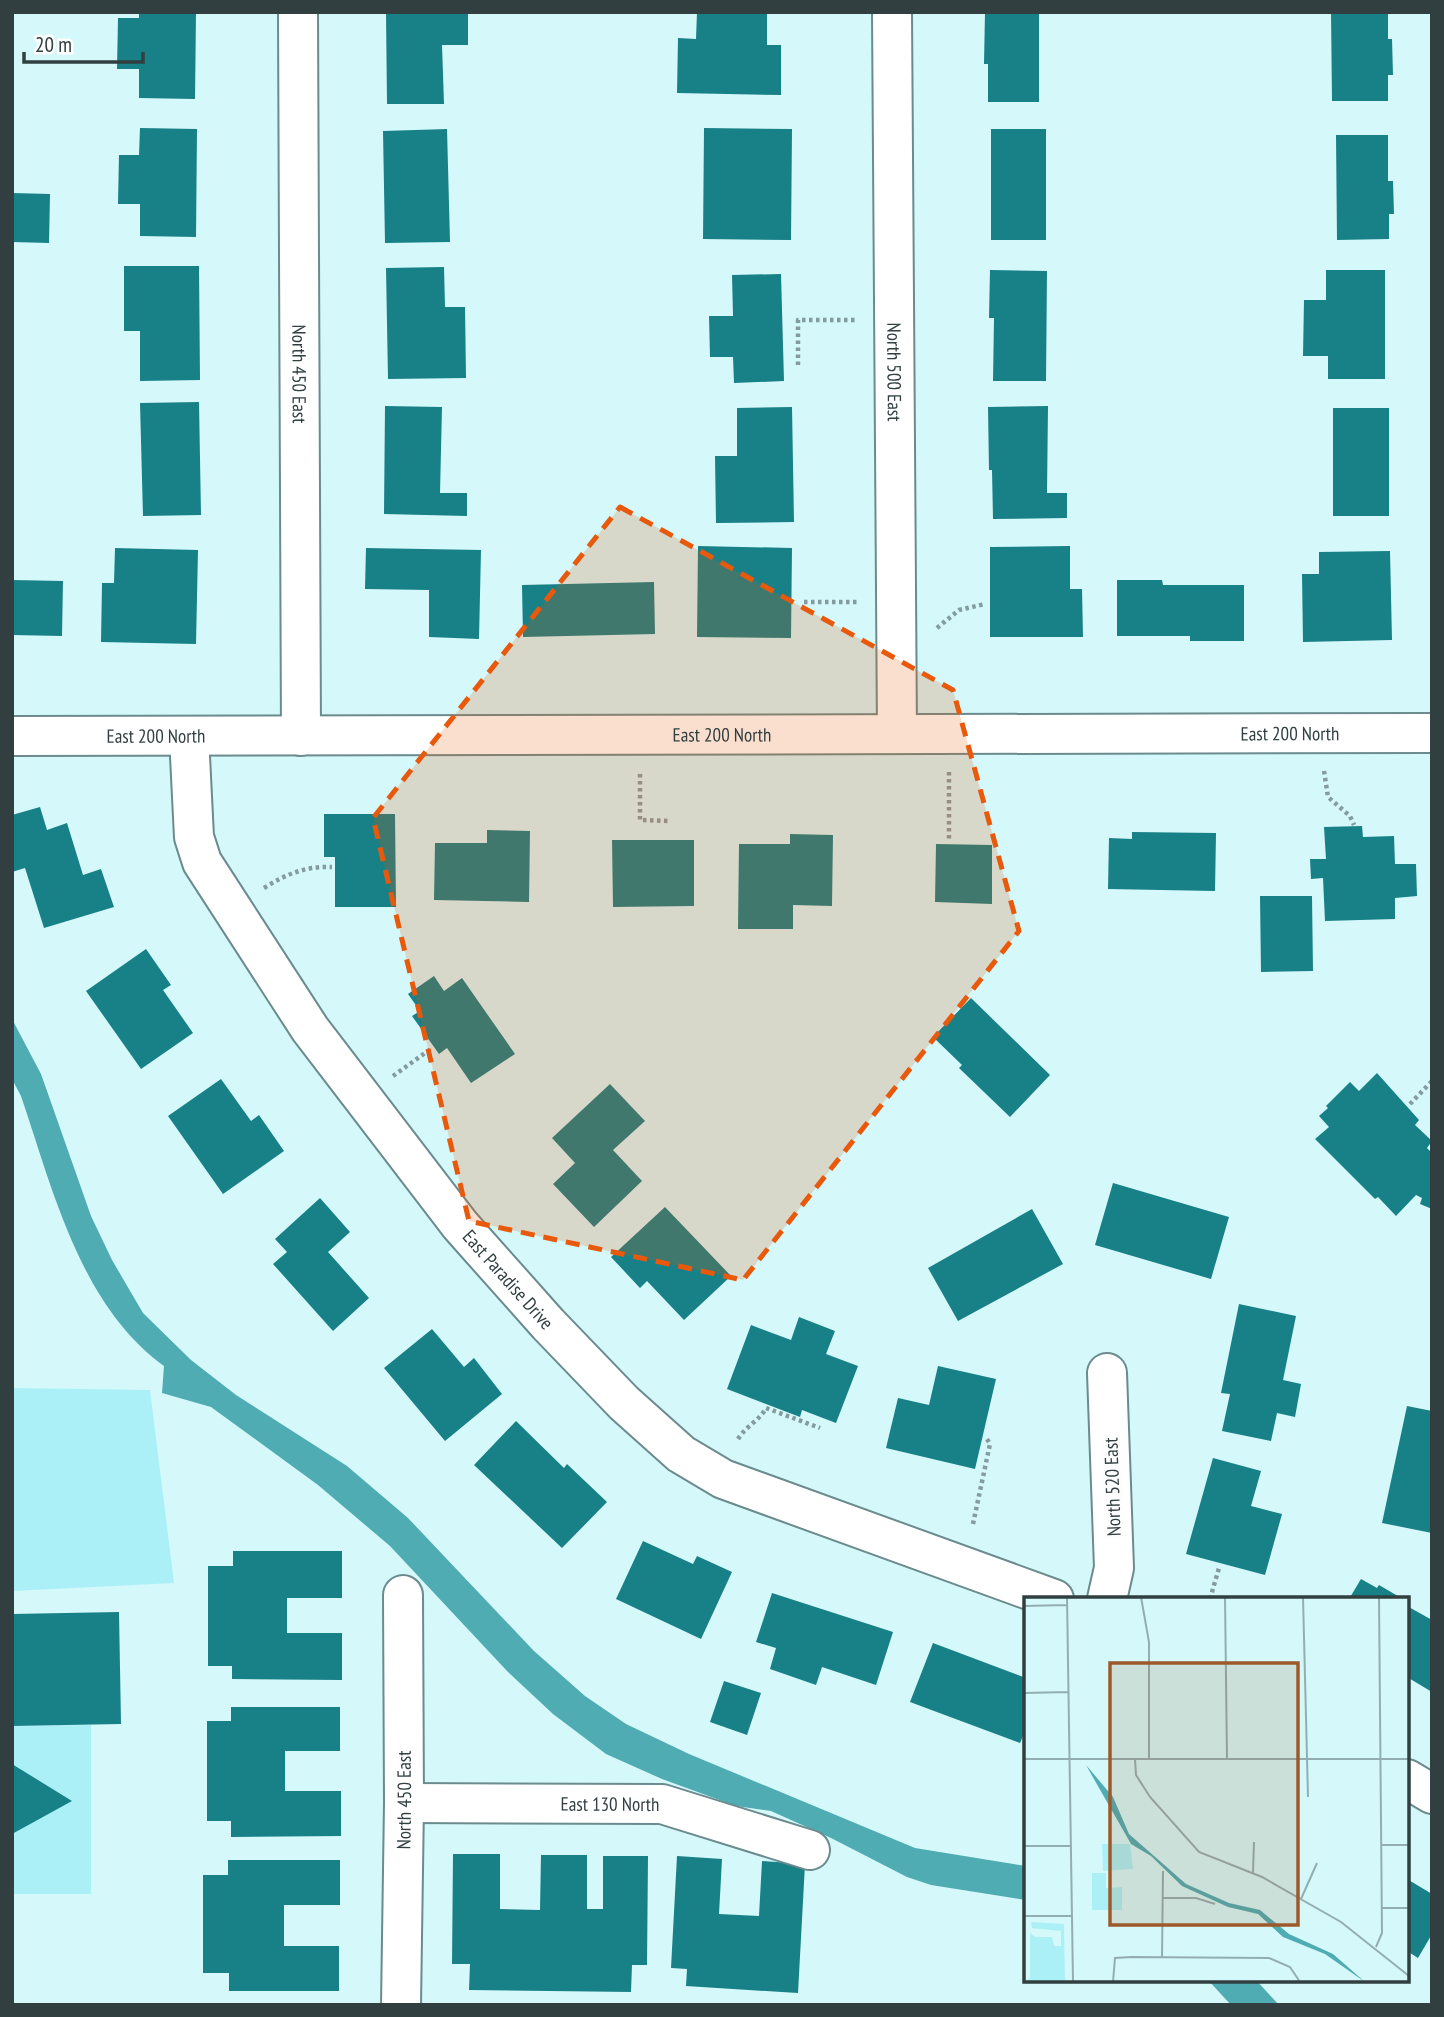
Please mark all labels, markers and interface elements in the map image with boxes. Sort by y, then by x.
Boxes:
scale bar [24,21,144,65]
text: 20 m [35,31,72,58]
street label: North 500 East [882,322,907,422]
street label: North 450 East [287,324,312,424]
street label: East 200 North [1241,721,1339,745]
street label: East 200 North [673,722,771,747]
street label: East 200 North [107,724,205,748]
street label: East Paradise Drive [458,1225,559,1334]
street label: North 520 East [1098,1436,1126,1537]
inset map [1024,1597,1409,1982]
street label: North 450 East [391,1750,416,1850]
street label: East 130 North [560,1792,660,1816]

